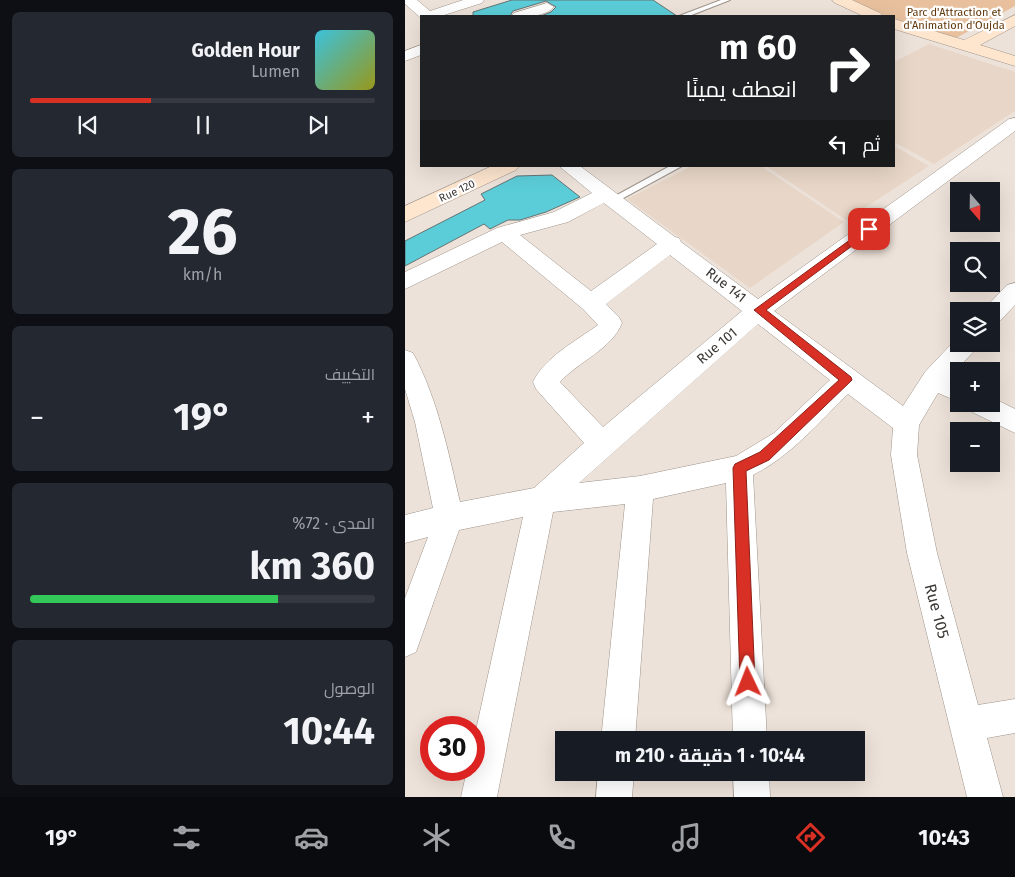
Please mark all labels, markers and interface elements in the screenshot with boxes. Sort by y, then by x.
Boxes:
park label: Parc d'Attraction et d'Animation d'Oujda [903,6,1005,32]
text: 60 m [719,26,797,68]
icon: right [815,35,880,100]
text: Golden Hour [192,39,300,62]
text: Lumen [251,62,300,81]
text: انعطف يمينًا [686,76,797,103]
icon: previous [74,111,102,139]
icon: pause [189,111,217,139]
icon: next [304,111,332,139]
icon: left [824,130,852,158]
text: ثم [862,133,880,156]
street label: Rue 120 [437,177,477,205]
north arrow [950,182,1000,232]
map controls [950,182,1000,472]
text: 26 [167,193,238,271]
pin [848,208,890,250]
icon: arrive [855,215,883,243]
button: search [950,242,1000,292]
street label: Rue 141 [702,264,750,306]
text: km/h [183,265,222,284]
button: layers [950,302,1000,352]
street label: Rue 101 [693,324,741,368]
button: + [950,362,1000,412]
text: التكييف [325,365,375,384]
text: 19° [173,394,232,440]
text: − [30,401,44,434]
text: + [361,401,375,434]
button: − [950,422,1000,472]
text: المدى · 72% [292,514,375,533]
text: 360 km [249,543,375,589]
street label: Rue 105 [921,582,953,640]
position arrow [721,655,773,707]
text: الوصول [324,679,375,698]
text: 10:44 [283,708,375,754]
speed limit sign: 30 [420,716,485,781]
text: 10:44 · 1 دقيقة · 210 m [615,744,805,767]
icon: filters [169,820,204,855]
icon: car [294,820,329,855]
icon: climate [419,820,454,855]
icon: phone [544,820,579,855]
icon: music [669,820,704,855]
icon: directions [793,820,828,855]
text: 19° [45,824,79,851]
text: 10:43 [918,824,970,851]

